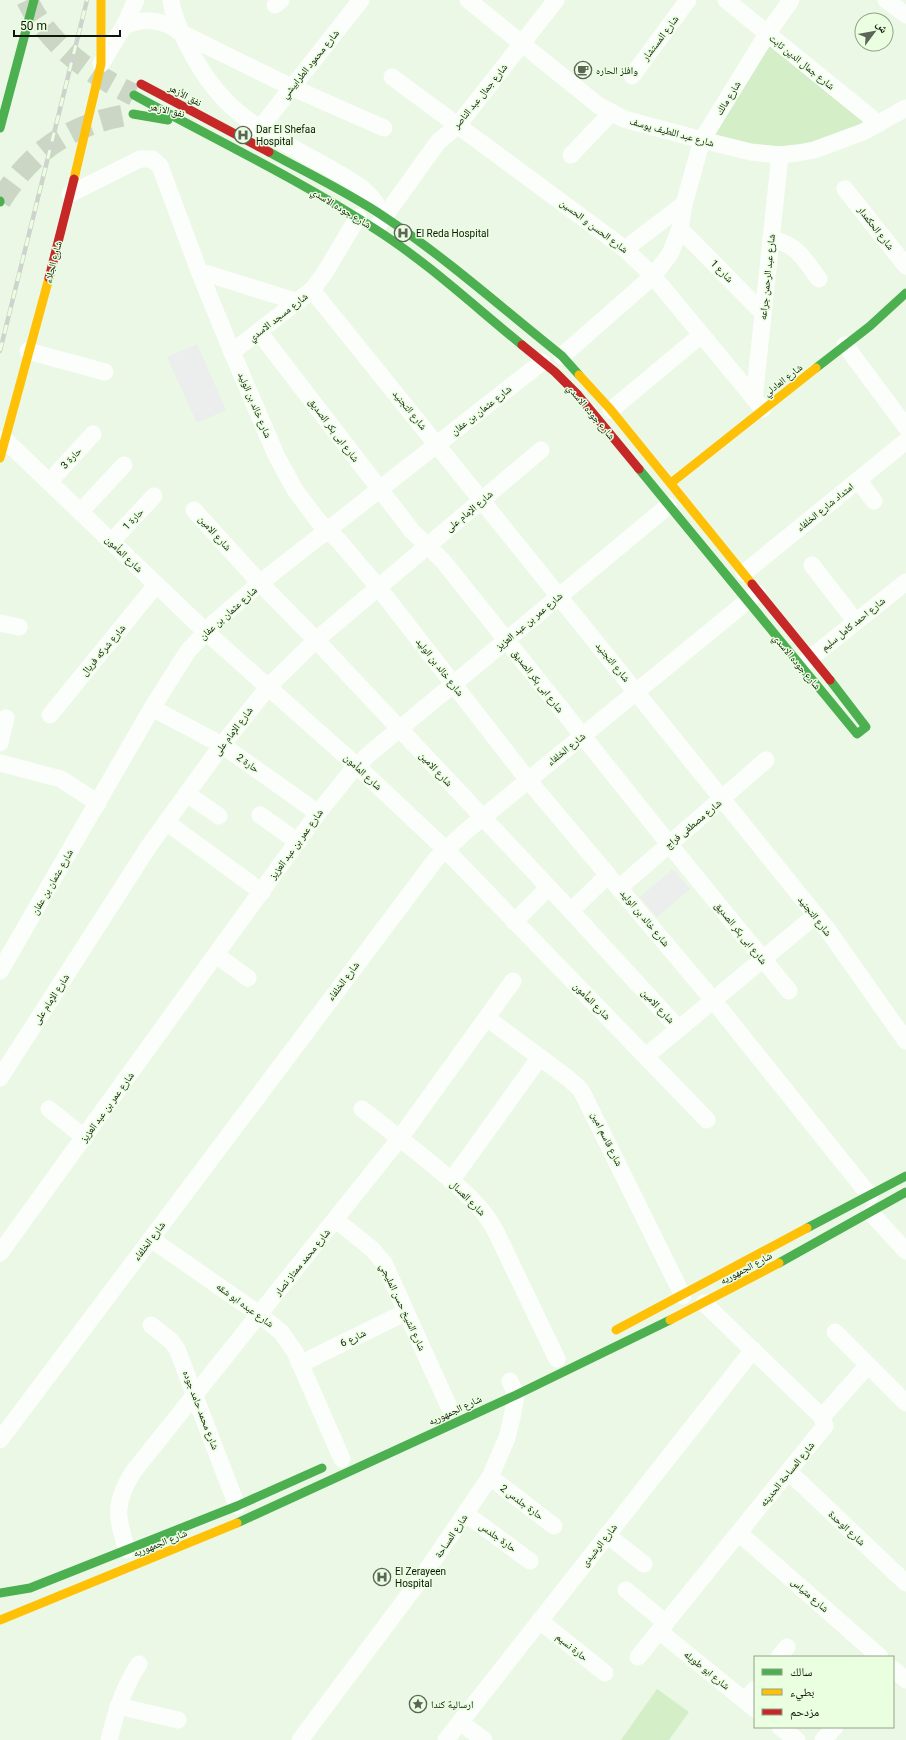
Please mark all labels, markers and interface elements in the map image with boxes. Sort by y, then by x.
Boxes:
scale bar [14,12,120,38]
north arrow [854,12,894,52]
street label: شارع المستشار [639,13,682,64]
text: 50 m [20,19,47,33]
text: ش [873,19,891,36]
street label: شارع محمود الطرابيشي [279,27,343,102]
street label: شارع جمال الدين ثابت [767,32,837,93]
cafe icon: وافلز الحاره [573,60,593,80]
street label: شارع جمال عبد الناصر [450,61,510,132]
place label: وافلز الحاره [596,65,638,76]
street label: شارع مالك [713,79,744,118]
street label: نفق الأزهر [165,81,204,109]
street label: نفق الازهر [147,100,186,120]
street label: شارع عبد اللطيف يوسف [628,115,716,150]
place label: Dar El Shefaa Hospital [256,124,316,147]
hospital icon: Dar El Shefaa Hospital [233,125,253,145]
street label: شارع جوده الاسدي [308,186,373,233]
street label: شارع الحسن و الحسين [557,197,630,256]
street label: شارع الحكمدار [854,203,897,253]
hospital icon: El Reda Hospital [393,223,413,243]
place label: El Reda Hospital [416,228,489,239]
street label: شارع عبد الرحمن جراعه [757,233,778,321]
street label: شارع الجلاء [42,239,65,285]
street label: شارع 1 [708,258,736,285]
street label: شارع مسجد الاسدي [246,290,311,345]
street label: شارع العادلي [762,361,806,400]
street label: شارع خالد بن الوليد [235,370,274,440]
street label: شارع جوده الاسدي [563,382,617,444]
street label: شارع عثمان بن عفان [449,383,514,438]
street label: شارع التجنيد [390,388,429,433]
street label: شارع ابى بكر الصديق [306,396,362,465]
street label: حارة 3 [58,445,84,471]
street label: امتداد شارع الخلفاء [794,481,856,534]
street label: شارع الإمام على [443,488,496,535]
street label: حارة 1 [120,506,146,532]
street label: شارع الامين [196,513,234,554]
street label: شارع المأمون [102,533,146,576]
street label: شارع عثمان بن عفان [197,584,260,642]
street label: شارع عمر بن عبد العزيز [493,590,566,653]
street label: شارع احمد كامل سليم [819,595,889,655]
street label: شارع شركه فريال [78,622,129,678]
street label: شارع جوده الاسدي [769,632,823,694]
street label: شارع خالد بن الوليد [413,636,466,699]
street label: شارع التجنيد [593,640,632,685]
street label: شارع ابى بكر الصديق [509,647,566,716]
street label: شارع الإمام على [211,704,257,759]
street label: شارع الخلفاء [545,730,588,768]
street label: شارع الامين [417,750,455,789]
street label: حارة 2 [235,751,262,775]
street label: شارع المأمون [341,751,385,793]
street label: شارع مصطفى فراج [663,797,724,852]
street label: شارع عمر بن عبد العزيز [266,807,326,882]
street label: شارع عثمان بن عفان [29,847,76,917]
street label: شارع خالد بن الوليد [617,887,672,949]
street label: شارع التجنيد [795,894,834,939]
street label: شارع ابى بكر الصديق [712,900,770,967]
street label: شارع الخلفاء [325,959,362,1003]
street label: شارع الإمام على [31,971,73,1027]
street label: شارع المأمون [571,980,614,1023]
street label: شارع الامين [639,987,677,1026]
street label: شارع عمر بن عبد العزيز [77,1070,137,1145]
street label: شارع قاسم امين [587,1110,625,1169]
street label: شارع العسال [447,1178,488,1219]
street label: شارع الخلفاء [131,1219,168,1263]
street label: شارع محمد ممتاز نصار [271,1226,333,1299]
street label: شارع الجمهوريه [718,1250,775,1287]
street label: شارع الشيخ حسن المليجي [376,1262,428,1354]
street label: شارع عبده ابو شقه [214,1281,276,1330]
street label: شارع 6 [338,1327,368,1350]
street label: شارع محمد حامد جوده [180,1369,221,1452]
street label: شارع الجمهوريه [427,1393,484,1428]
street label: شارع المساحة الحديثه [758,1439,818,1509]
street label: حارة جلدس 2 [498,1482,546,1523]
street label: شارع الوحدة [826,1508,868,1549]
street label: شارع المساحة [432,1512,471,1560]
street label: حارة جلدس [477,1520,519,1555]
street label: شارع الرشيدى [579,1521,620,1569]
street label: شارع الجمهوريه [131,1527,189,1560]
place label: El Zerayeen Hospital [395,1566,446,1589]
hospital icon: El Zerayeen Hospital [372,1567,392,1587]
street label: شارع متياس [788,1576,831,1615]
street label: حارة نسيم [553,1631,591,1665]
street label: شارع ابو طويله [681,1648,732,1693]
legend [754,1656,894,1728]
text: سالك [790,1665,812,1679]
text: بطيء [790,1685,814,1702]
place icon: ارسالية كندا [408,1694,428,1714]
place label: ارسالية كندا [431,1699,473,1710]
text: مزدحم [790,1705,819,1720]

